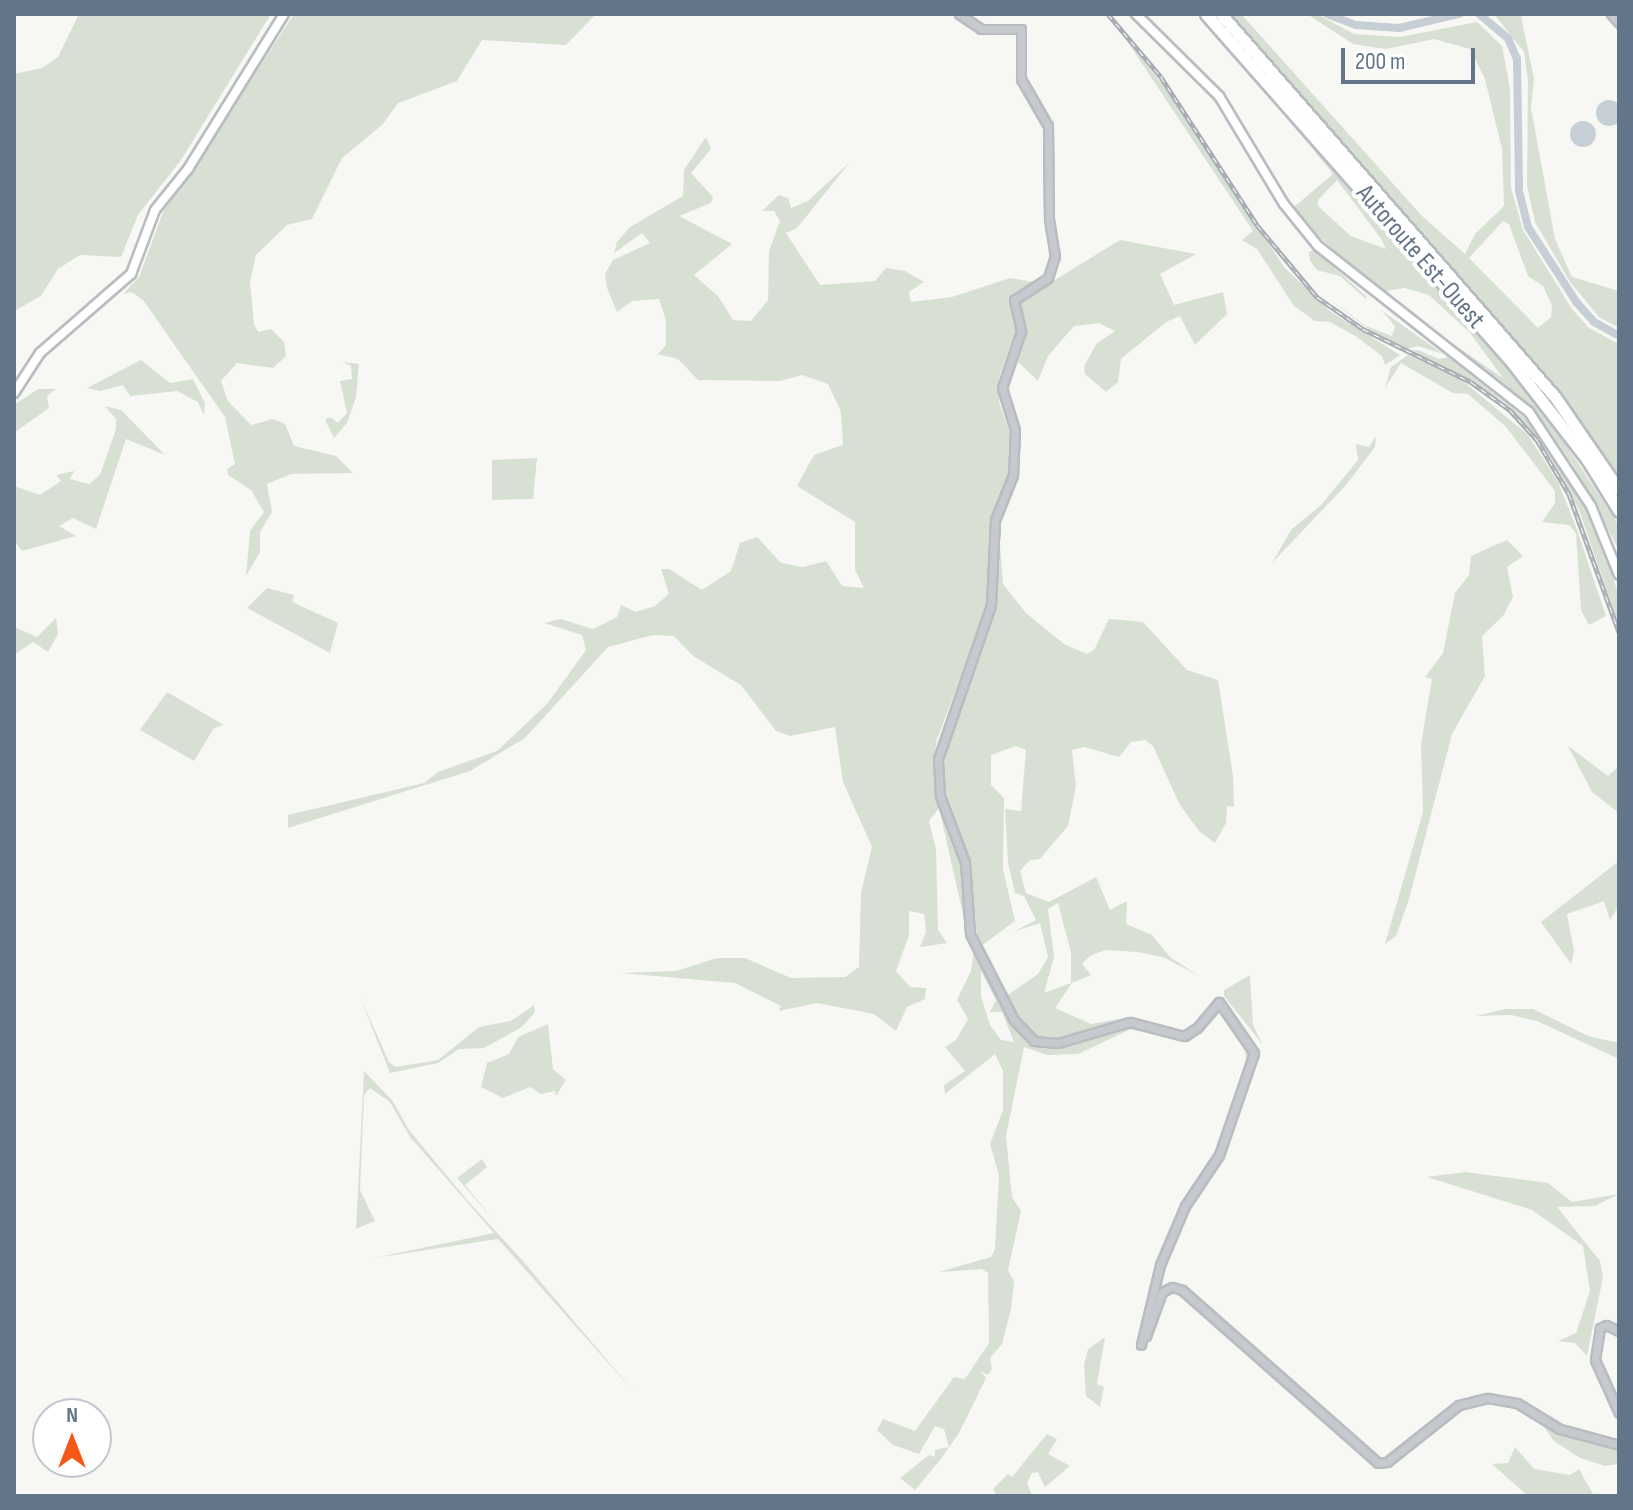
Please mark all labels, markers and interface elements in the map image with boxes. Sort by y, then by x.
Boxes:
scale bar [1345,32,1479,82]
text: 200 m [1355,47,1406,76]
street label: Autoroute Est-Ouest [1349,179,1491,335]
north arrow [32,1398,112,1478]
text: N [66,1402,78,1429]

